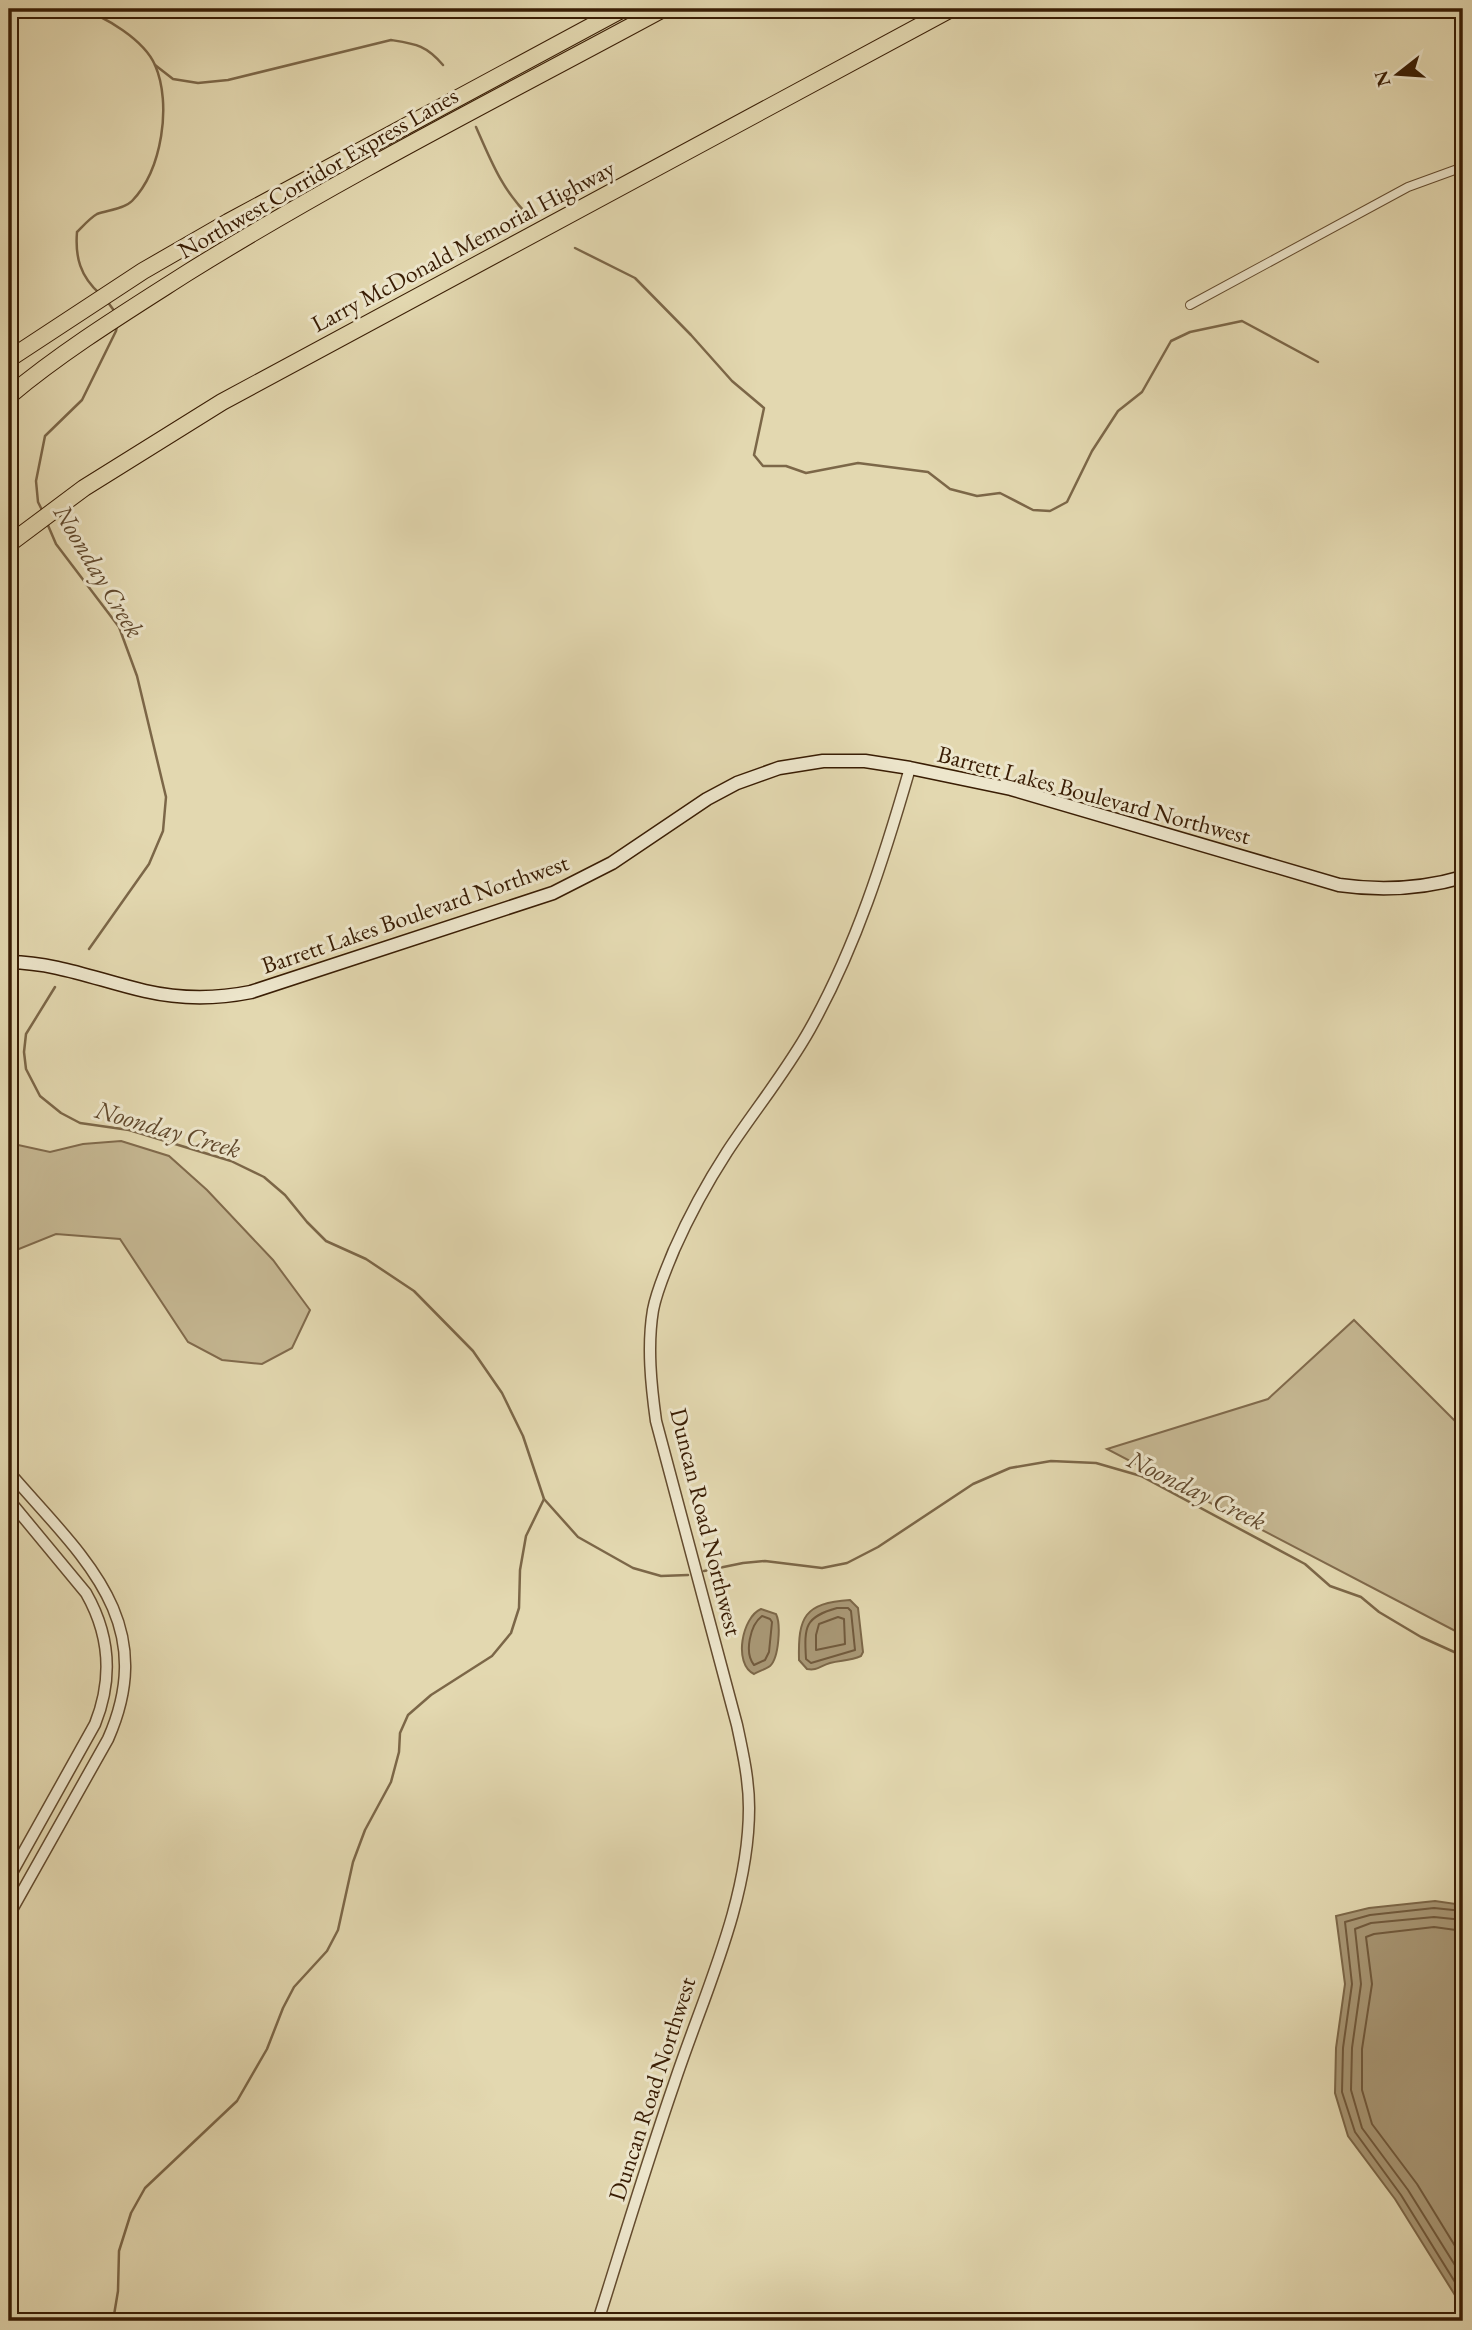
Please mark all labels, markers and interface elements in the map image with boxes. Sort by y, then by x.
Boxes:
north arrow [1364,38,1434,108]
text: N [1368,67,1396,90]
street label: Northwest Corridor Express Lanes [172,80,463,266]
street label: Larry McDonald Memorial Highway [306,152,620,339]
water label: Noonday Creek [45,497,152,644]
street label: Barrett Lakes Boulevard Northwest [934,738,1254,851]
street label: Barrett Lakes Boulevard Northwest [257,846,573,981]
water label: Noonday Creek [90,1092,245,1166]
street label: Duncan Road Northwest [663,1405,750,1639]
water label: Noonday Creek [1121,1441,1272,1538]
street label: Duncan Road Northwest [601,1973,703,2205]

